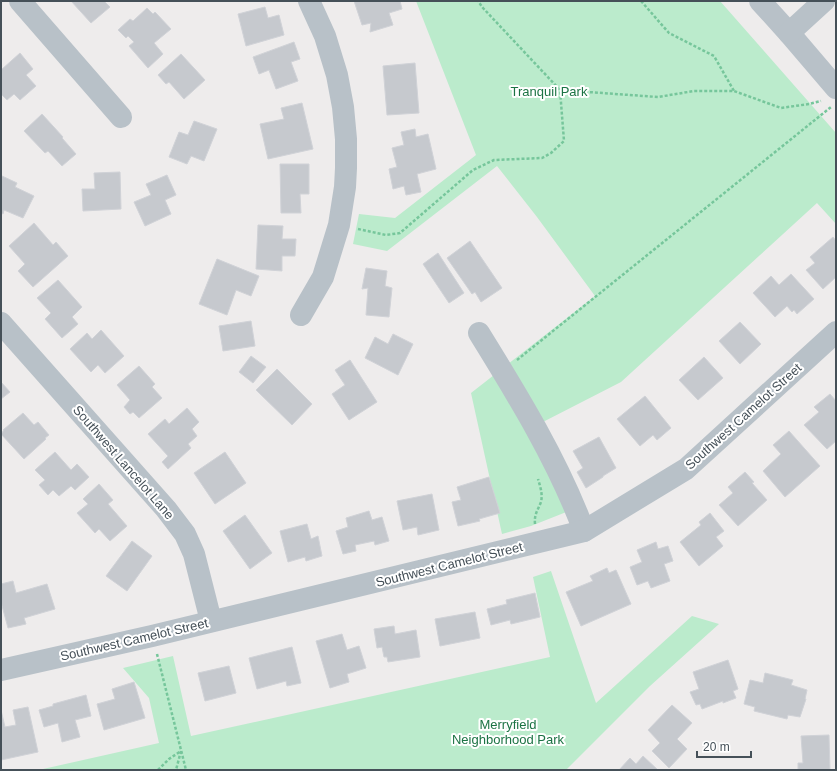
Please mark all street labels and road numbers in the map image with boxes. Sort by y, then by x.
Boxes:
street label: Southwest Camelot Street [682,360,805,472]
street label: Southwest Lancelot Lane [70,402,177,522]
street label: Southwest Camelot Street [374,539,525,590]
street label: Southwest Camelot Street [59,615,210,664]

